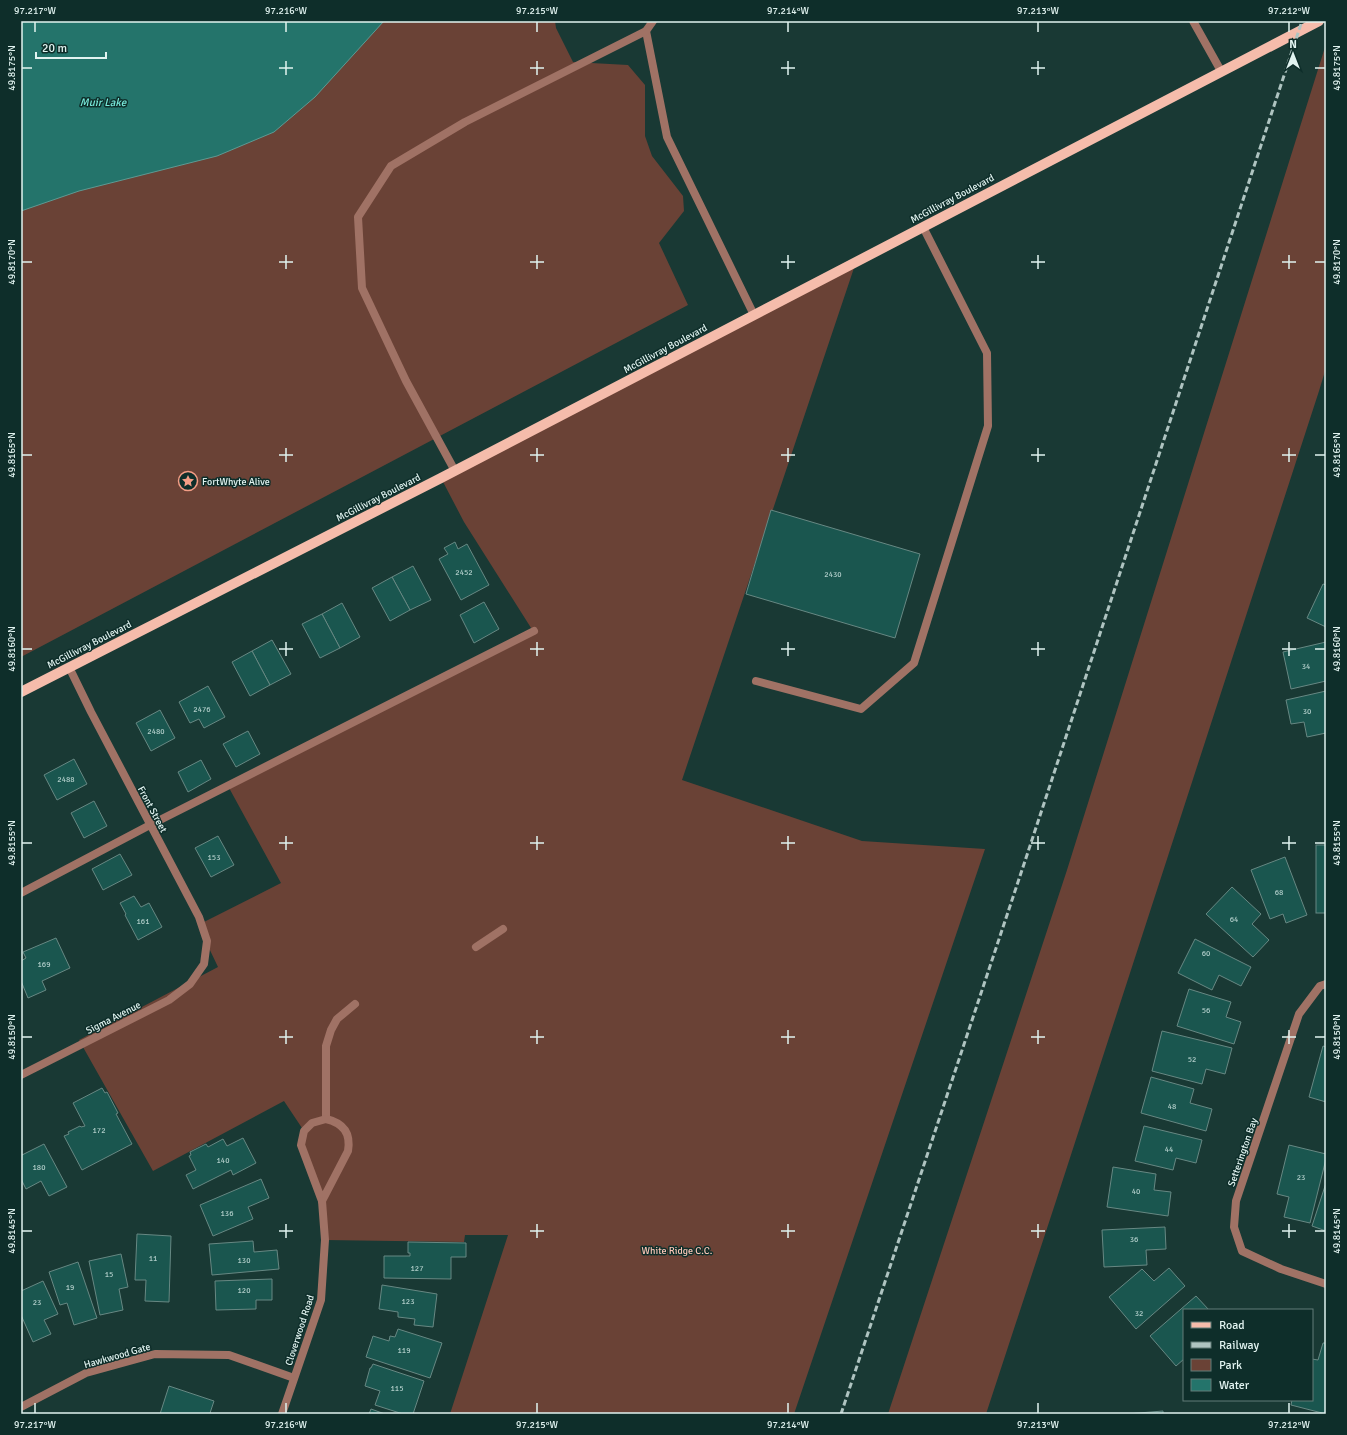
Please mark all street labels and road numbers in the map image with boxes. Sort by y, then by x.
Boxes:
street label: McGillivray Boulevard [909,172,996,226]
street label: McGillivray Boulevard [622,322,709,376]
street label: McGillivray Boulevard [334,471,423,524]
street label: McGillivray Boulevard [45,618,134,671]
street label: Front Street [135,784,170,835]
street label: Sigma Avenue [84,999,143,1037]
street label: Setterington Bay [1226,1116,1260,1188]
street label: Cloverwood Road [283,1293,317,1367]
street label: Hawkwood Gate [83,1341,152,1371]

